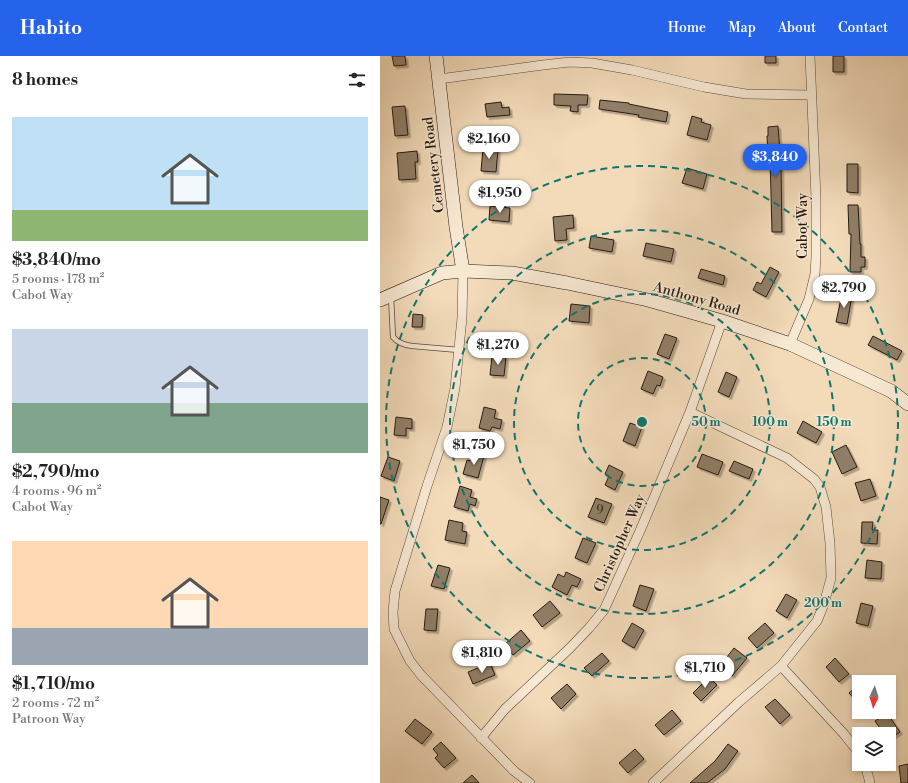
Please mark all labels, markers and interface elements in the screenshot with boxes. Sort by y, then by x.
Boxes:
text: Habito [20,16,82,40]
text: Home [668,19,706,37]
text: Map [728,19,756,37]
text: About [778,19,816,37]
text: Contact [838,19,888,37]
text: 8 homes [12,69,78,91]
icon: filters [346,69,368,91]
street label: Cemetery Road [419,116,449,214]
pin: $2,160 [456,126,522,160]
text: $2,160 [467,131,511,147]
icon: home [154,143,226,215]
pin: $3,840 [742,144,808,178]
text: $3,840 [752,149,798,165]
pin: $1,950 [467,180,533,214]
text: $1,950 [478,185,522,201]
street label: Cabot Way [794,193,812,259]
text: $3,840/mo [12,249,101,271]
text: 5 rooms · 178 m² [12,271,104,287]
pin: $2,790 [811,275,877,309]
street label: Anthony Road [650,278,742,320]
text: $2,790 [822,280,866,296]
text: Cabot Way [12,287,73,303]
pin: $1,270 [465,332,531,366]
text: $1,270 [477,337,519,353]
icon: home [154,355,226,427]
centre of rings [635,415,649,429]
text: 50 m [691,415,721,430]
text: 100 m [752,415,788,430]
text: 150 m [817,415,851,430]
pin: $1,750 [441,432,507,466]
text: $1,750 [453,437,496,453]
text: $2,790/mo [12,461,100,483]
text: 4 rooms · 96 m² [12,483,101,499]
street label: Christopher Way [590,491,650,595]
text: Cabot Way [12,499,73,515]
house number: 9 [596,503,604,518]
icon: home [154,567,226,639]
text: 200 m [804,596,842,611]
pin: $1,810 [449,640,515,674]
text: $1,810 [461,645,503,661]
pin: $1,710 [672,655,738,689]
text: $1,710 [684,660,726,676]
text: $1,710/mo [12,673,95,695]
north arrow [852,675,896,719]
map controls [852,675,896,771]
text: 2 rooms · 72 m² [12,695,99,711]
text: Patroon Way [12,711,86,727]
button: layers [852,727,896,771]

